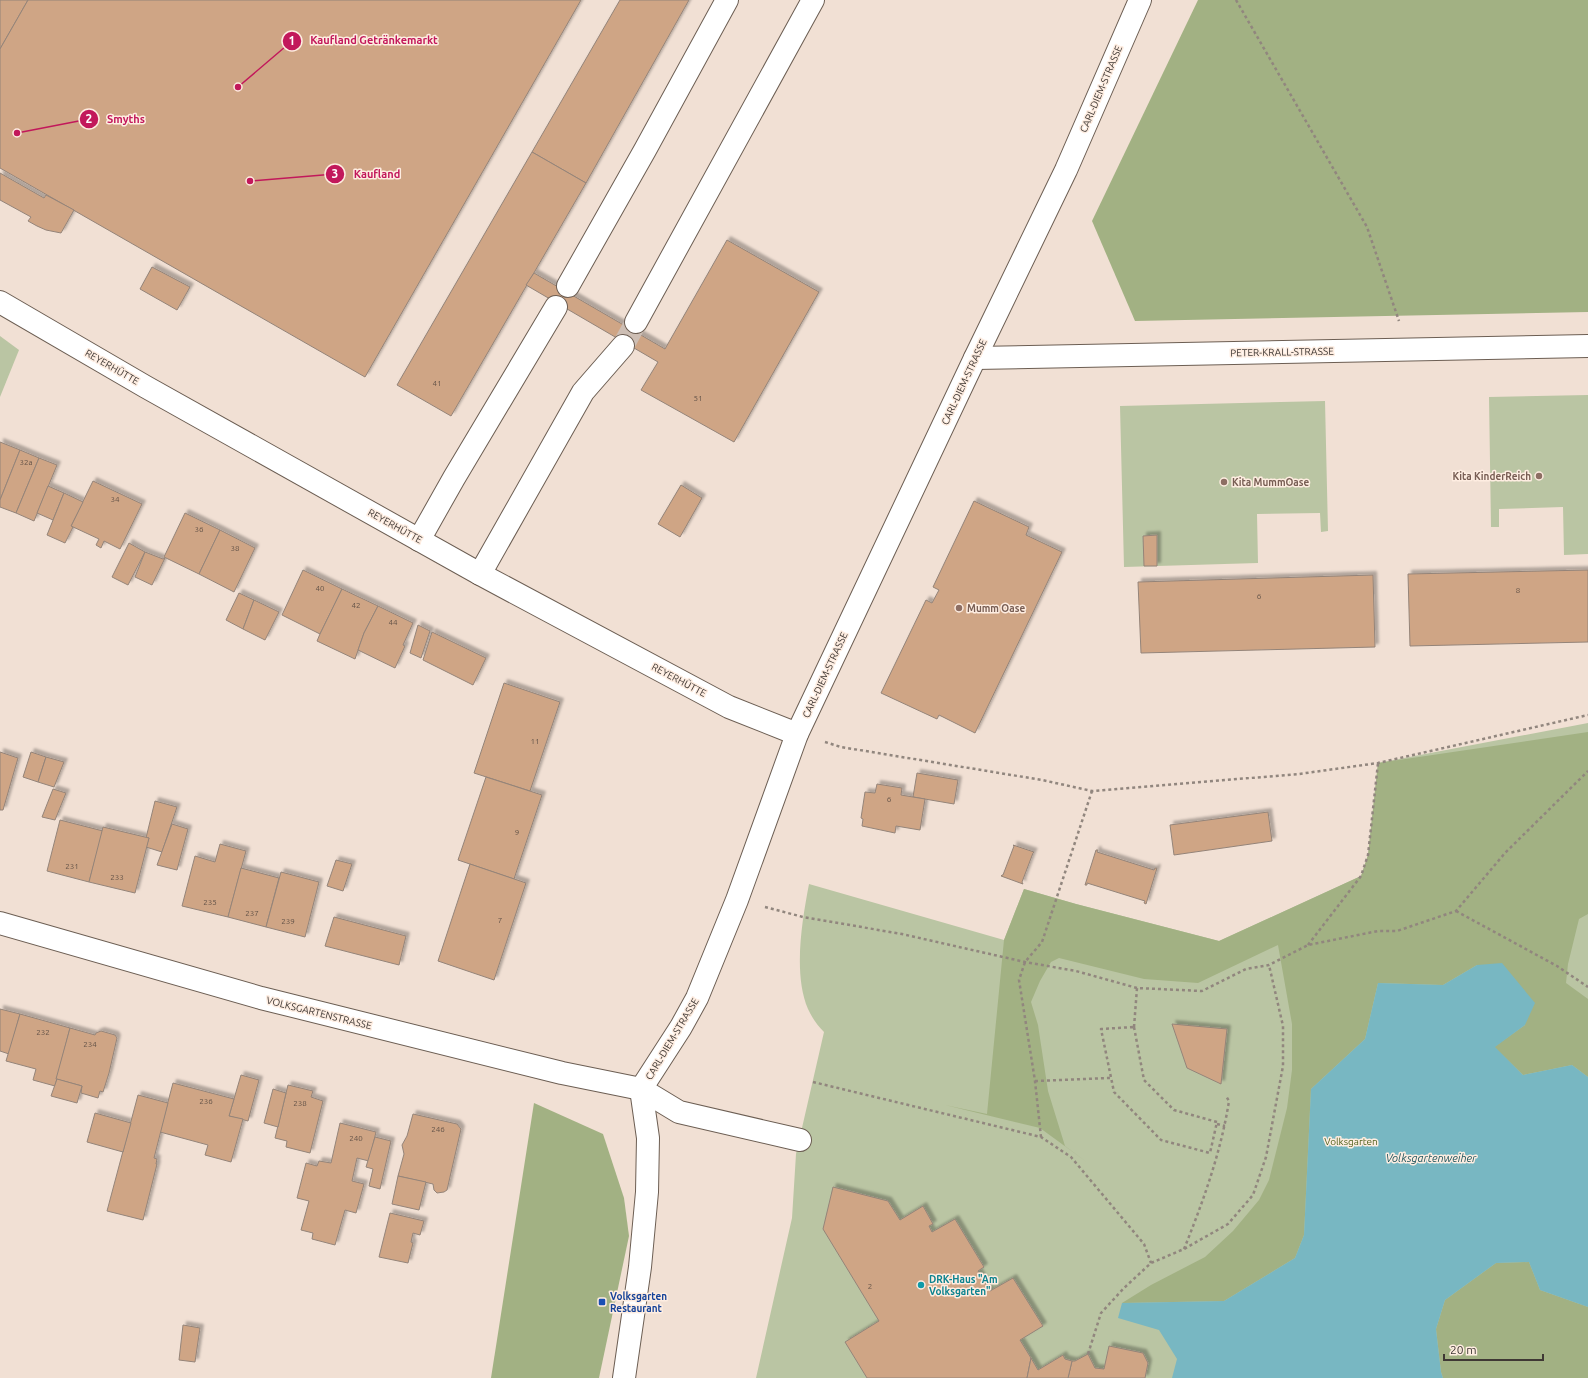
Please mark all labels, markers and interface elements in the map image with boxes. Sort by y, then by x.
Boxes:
callout: Kaufland Getränkemarkt [282,29,445,52]
text: 1 [289,34,295,47]
text: Kaufland Getränkemarkt [310,34,438,46]
street label: CARL-DIEM-STRASSE [1078,44,1124,134]
callout: Smyths [79,108,153,131]
text: 2 [86,112,93,125]
text: Smyths [107,113,145,125]
callout: Kaufland [325,163,408,186]
text: 3 [332,167,338,180]
text: Kaufland [354,168,400,180]
street label: CARL-DIEM-STRASSE [939,337,989,427]
street label: PETER-KRALL-STRASSE [1230,346,1334,358]
street label: REYERHÜTTE [83,347,141,387]
house number: 41 [432,379,442,388]
house number: 51 [693,394,703,403]
house number: 32a [19,458,33,467]
place label: Kita KinderReich [1453,471,1531,482]
marker: Kita KinderReich [1534,471,1544,481]
marker: Kita MummOase [1219,477,1229,487]
place label: Kita MummOase [1232,477,1310,488]
house number: 34 [110,495,120,504]
street label: REYERHÜTTE [366,507,424,546]
house number: 36 [194,525,204,534]
house number: 38 [230,544,240,553]
house number: 40 [315,584,325,593]
house number: 8 [1516,586,1521,595]
house number: 6 [1257,592,1262,601]
house number: 42 [351,601,361,610]
marker: Mumm Oase [954,603,964,613]
place label: Mumm Oase [967,603,1025,614]
house number: 44 [388,618,398,627]
street label: CARL-DIEM-STRASSE [800,630,850,720]
street label: REYERHÜTTE [650,661,709,699]
house number: 11 [530,737,540,746]
house number: 6 [887,795,892,804]
house number: 9 [515,828,519,837]
house number: 231 [65,862,79,871]
house number: 233 [110,873,124,882]
house number: 235 [203,898,217,907]
house number: 237 [245,909,259,918]
house number: 7 [498,916,502,925]
house number: 239 [281,917,295,926]
street label: VOLKSGARTENSTRASSE [265,995,373,1032]
street label: CARL-DIEM-STRASSE [643,996,701,1082]
house number: 232 [36,1028,50,1037]
house number: 234 [83,1040,97,1049]
house number: 236 [199,1097,213,1106]
house number: 238 [293,1099,307,1108]
house number: 246 [431,1125,445,1134]
house number: 240 [349,1134,363,1143]
park label: Volksgarten [1324,1136,1378,1147]
water label: Volksgartenweiher [1386,1152,1477,1164]
place label: DRK-Haus "Am Volksgarten" [929,1274,998,1297]
marker: DRK-Haus "Am Volksgarten" [916,1280,926,1290]
house number: 2 [868,1282,872,1291]
place label: Volksgarten Restaurant [610,1291,667,1314]
marker: Volksgarten Restaurant [597,1297,607,1307]
scale bar [1444,1336,1543,1362]
text: 20 m [1450,1343,1477,1356]

